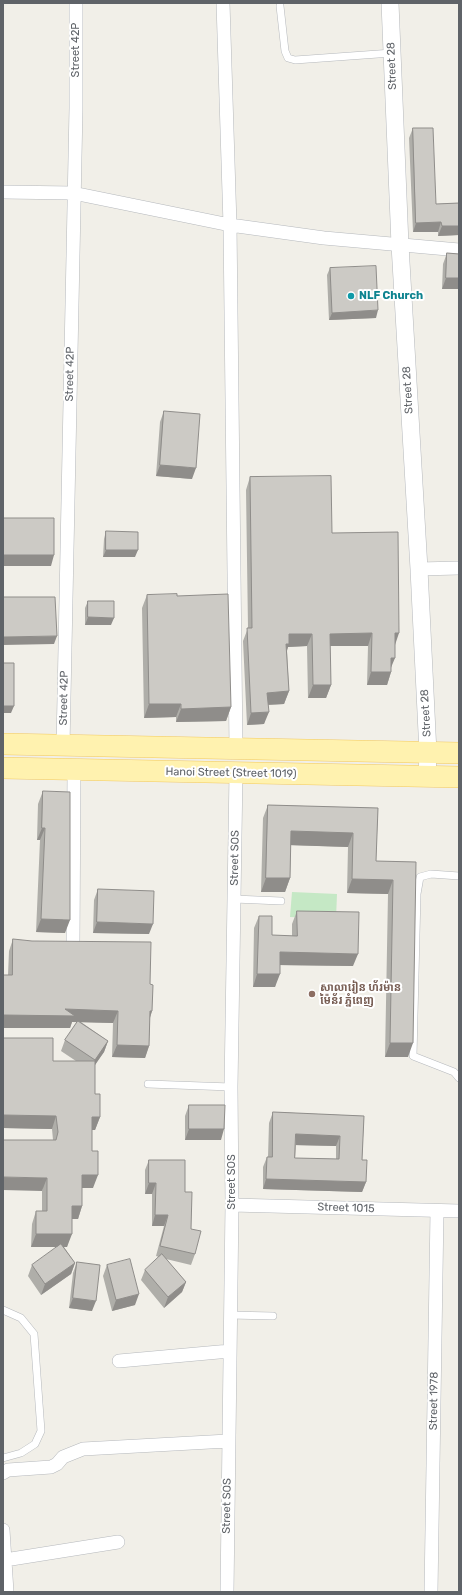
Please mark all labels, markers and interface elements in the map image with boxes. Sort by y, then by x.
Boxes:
street label: Street 42P [69,23,83,77]
street label: Street 28 [385,42,399,90]
place label: NLF Church [359,289,423,303]
marker: NLF Church [346,291,356,301]
street label: Street 42P [63,346,77,402]
street label: Street 28 [400,366,416,414]
street label: Street 42P [57,670,71,726]
street label: Street 28 [418,689,434,737]
street label: Hanoi Street (Street 1019) [165,765,297,781]
street label: Street SOS [228,830,242,886]
place label: សាលារៀន ហ័រម៉ាន ម៉ៃន័រ ភ្នំពេញ [320,981,401,1007]
marker: សាលារៀន ហ័រម៉ាន ម៉ៃន័រ ភ្នំពេញ [307,989,317,999]
street label: Street SOS [225,1154,239,1210]
street label: Street 1015 [317,1200,375,1216]
street label: Street 1978 [427,1372,441,1430]
street label: Street SOS [220,1478,234,1534]

